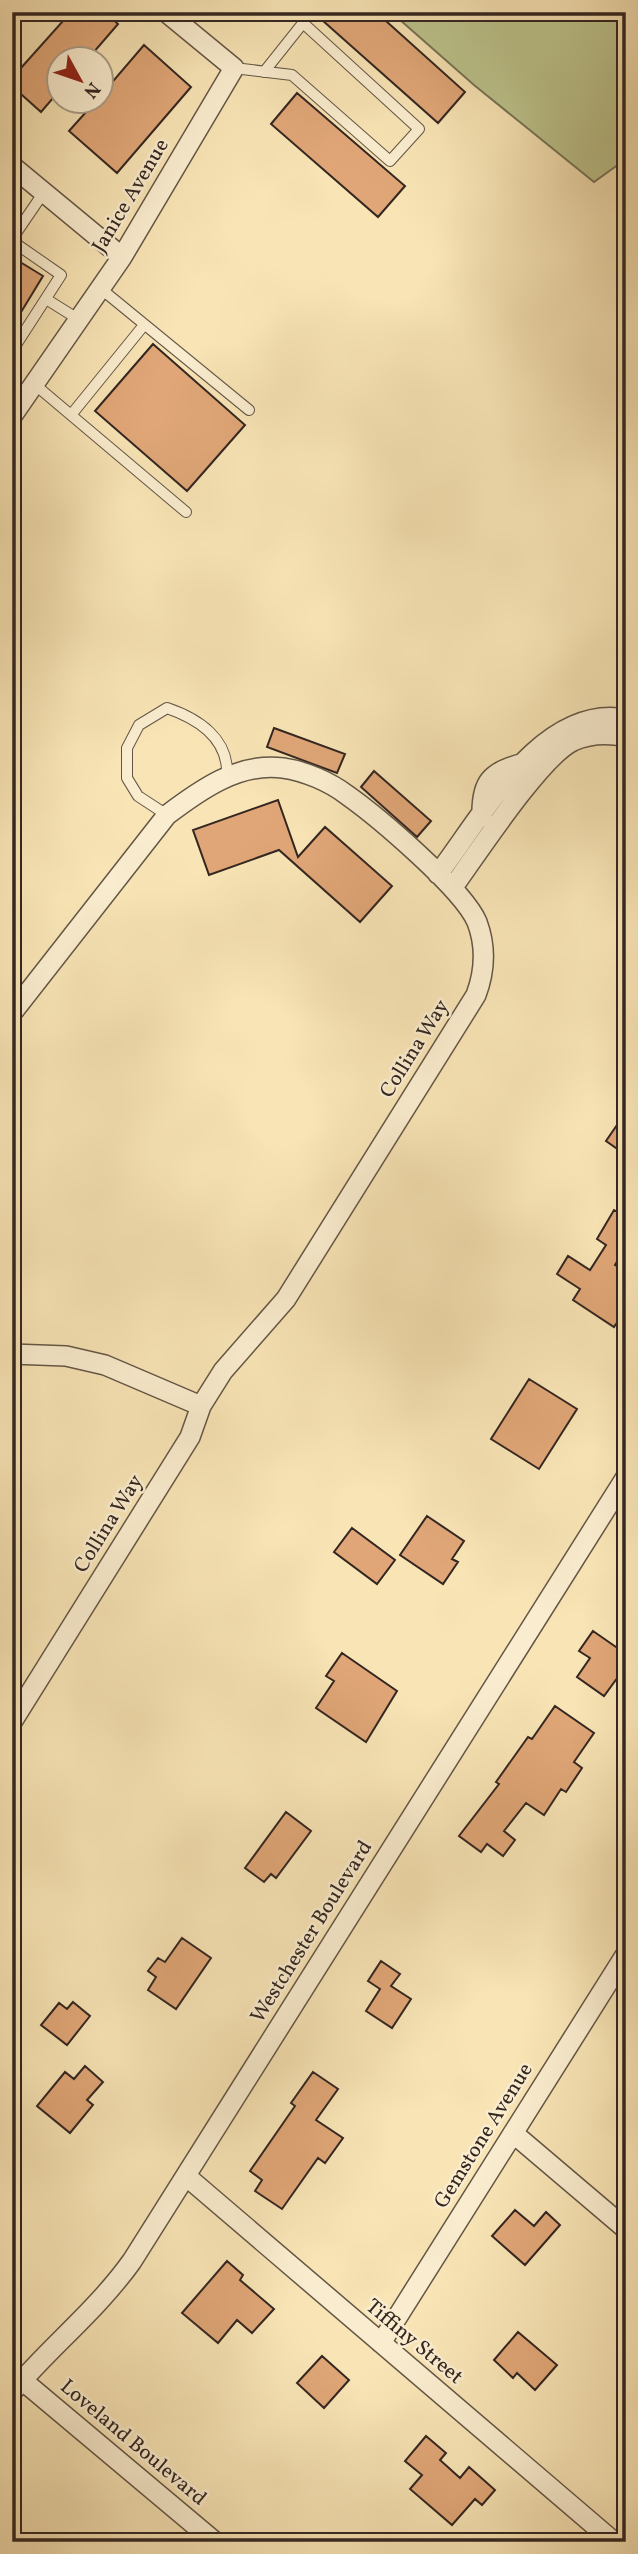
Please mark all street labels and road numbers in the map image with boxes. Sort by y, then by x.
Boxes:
street label: Janice Avenue [85,133,177,259]
street label: Collina Way [373,994,457,1104]
street label: Collina Way [67,1469,151,1579]
street label: Westchester Boulevard [244,1835,380,2029]
street label: Gemstone Avenue [428,2058,540,2214]
street label: Tiffiny Street [359,2293,469,2391]
street label: Loveland Boulevard [54,2373,212,2513]

